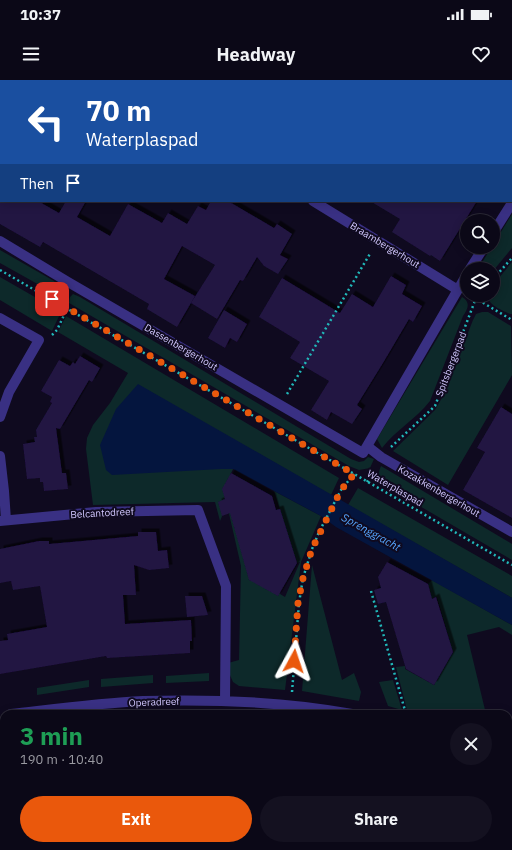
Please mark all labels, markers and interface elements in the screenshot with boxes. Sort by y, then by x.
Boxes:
text: 10:37 [20,5,61,24]
icon: menu [20,43,42,65]
text: Headway [217,43,295,66]
icon: heart [470,43,492,65]
text: 70 m [86,92,151,129]
icon: left [20,96,72,148]
text: Waterplaspad [86,128,198,151]
icon: arrive [62,172,84,194]
text: Then [20,174,54,193]
map controls [460,214,500,302]
button: search [460,214,500,254]
street label: Braambergerhout [348,219,423,271]
button: layers [460,262,500,302]
pin [35,282,69,316]
icon: arrive [41,288,63,310]
street label: Dassenbergerhout [142,321,220,373]
street label: Spitsbergerpad [433,330,469,398]
street label: Kozakkenbergerhout [396,462,483,520]
street label: Waterplaspad [365,467,425,509]
street label: Belcantodreef [70,505,135,521]
water label: Sprenggracht [339,510,403,554]
position arrow [273,640,315,682]
street label: Operadreef [128,695,180,709]
text: 3 min [20,720,83,752]
button: close [450,723,492,765]
text: 190 m · 10:40 [20,751,103,768]
button: Exit [20,796,252,842]
button: Share [260,796,492,842]

